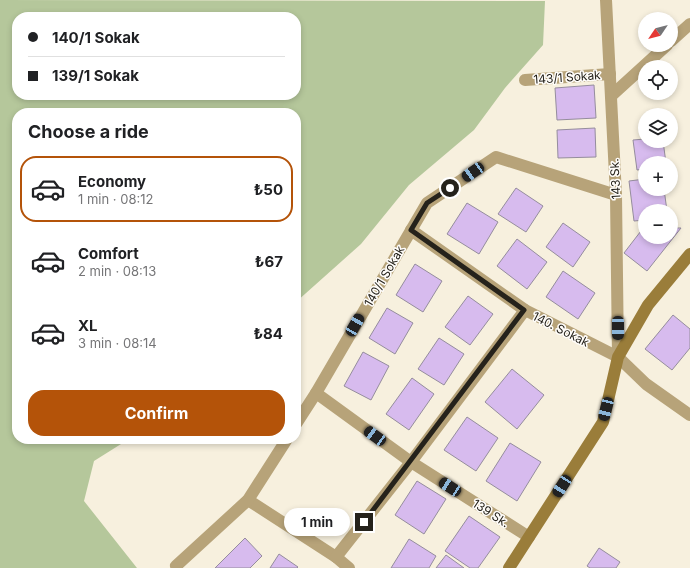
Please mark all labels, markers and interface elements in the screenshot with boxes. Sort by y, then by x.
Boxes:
north arrow [638,12,678,52]
map controls [638,12,678,244]
text: 140/1 Sokak [52,28,140,47]
button: locate [638,60,678,100]
text: 139/1 Sokak [52,66,139,85]
street label: 143/1 Sokak [533,67,602,87]
button: layers [638,108,678,148]
text: Choose a ride [28,121,149,142]
button: + [638,156,678,196]
street label: 143 Sk. [606,158,624,200]
car [460,160,486,184]
icon: car [30,171,66,207]
text: Economy [78,172,146,191]
route start [441,179,459,197]
text: ₺50 [254,180,283,199]
text: 1 min · 08:12 [78,191,153,207]
button: − [638,204,678,244]
icon: car [30,243,66,279]
street label: 140/1 Sokak [361,243,408,309]
text: Comfort [78,244,139,263]
text: ₺67 [255,252,283,271]
text: 2 min · 08:13 [78,263,156,279]
street label: 140. Sokak [530,308,592,350]
car [344,312,366,338]
icon: car [30,315,66,351]
text: XL [78,316,98,335]
car [612,316,624,340]
text: ₺84 [253,324,283,343]
text: 3 min · 08:14 [78,335,157,351]
button: Confirm [28,390,285,436]
car [597,396,615,422]
car [362,424,388,448]
car [550,473,574,499]
car [437,475,463,499]
street label: 139 Sk. [470,496,512,530]
callout: 1 min [284,508,350,536]
route end [355,513,373,531]
text: 1 min [301,514,333,530]

